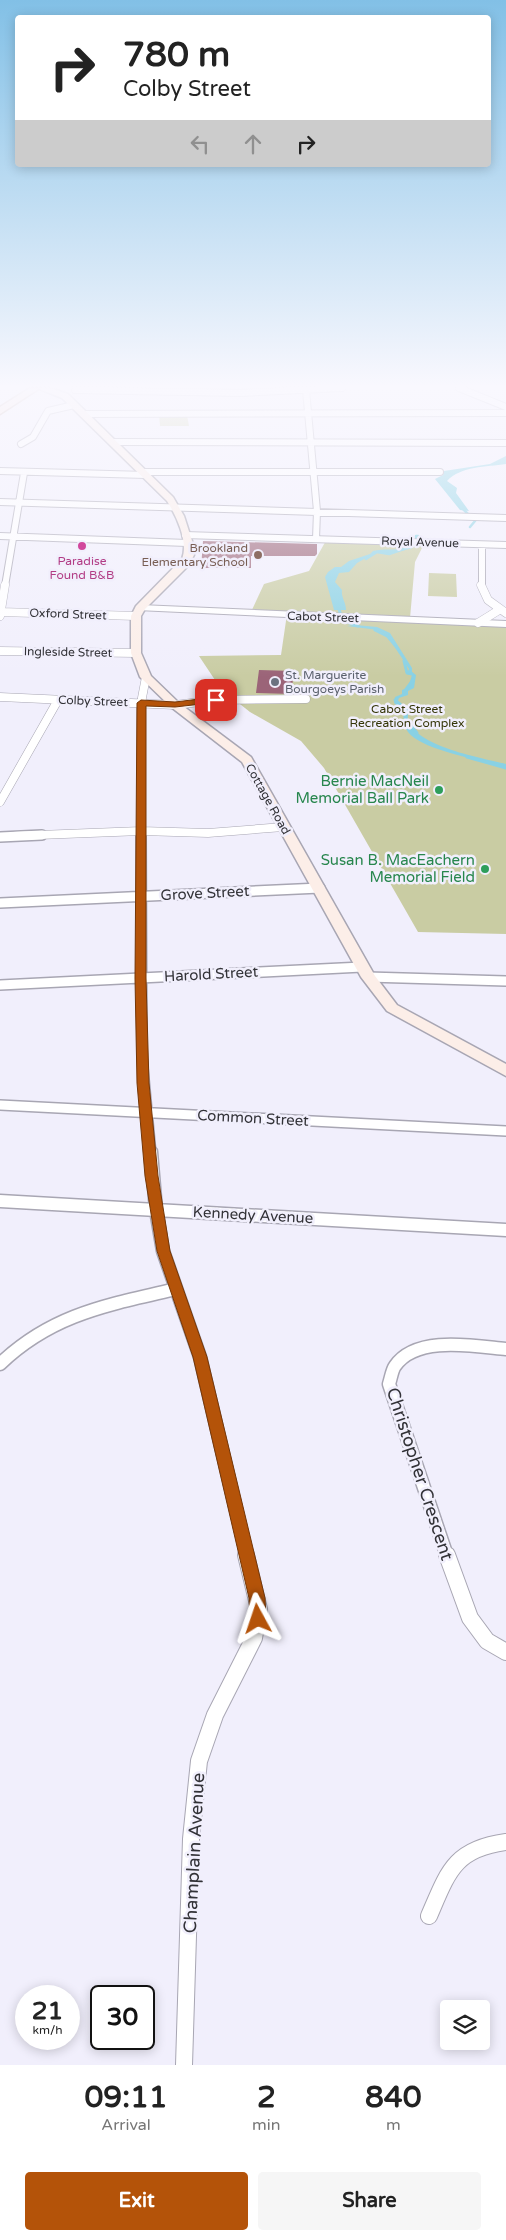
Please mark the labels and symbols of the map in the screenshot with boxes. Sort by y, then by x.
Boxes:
street label: Royal Avenue [381,534,459,550]
marker: Paradise Found B&B [76,540,88,552]
place label: Brookland Elementary School [141,541,248,569]
marker: Brookland Elementary School [252,549,264,561]
place label: Paradise Found B&B [50,554,114,582]
street label: Oxford Street [29,606,107,622]
street label: Cabot Street [287,609,360,625]
street label: Ingleside Street [24,644,113,660]
place label: St. Marguerite Bourgoeys Parish [285,668,384,696]
marker: St. Marguerite Bourgoeys Parish [269,676,281,688]
pin [195,679,237,721]
street label: Colby Street [58,693,129,709]
park label: Cabot Street Recreation Complex [349,702,465,730]
street label: Cottage Road [243,761,293,837]
place label: Bernie MacNeil Memorial Ball Park [296,772,429,807]
marker: Bernie MacNeil Memorial Ball Park [433,784,445,796]
place label: Susan B. MacEachern Memorial Field [321,851,475,886]
marker: Susan B. MacEachern Memorial Field [479,863,491,875]
street label: Grove Street [160,882,250,904]
street label: Harold Street [163,963,259,985]
street label: Common Street [197,1106,310,1130]
street label: Kennedy Avenue [192,1203,314,1227]
street label: Christopher Crescent [382,1385,458,1563]
position arrow [231,1592,283,1644]
street label: Champlain Avenue [179,1772,209,1934]
speed limit sign: 30 [90,1985,155,2050]

